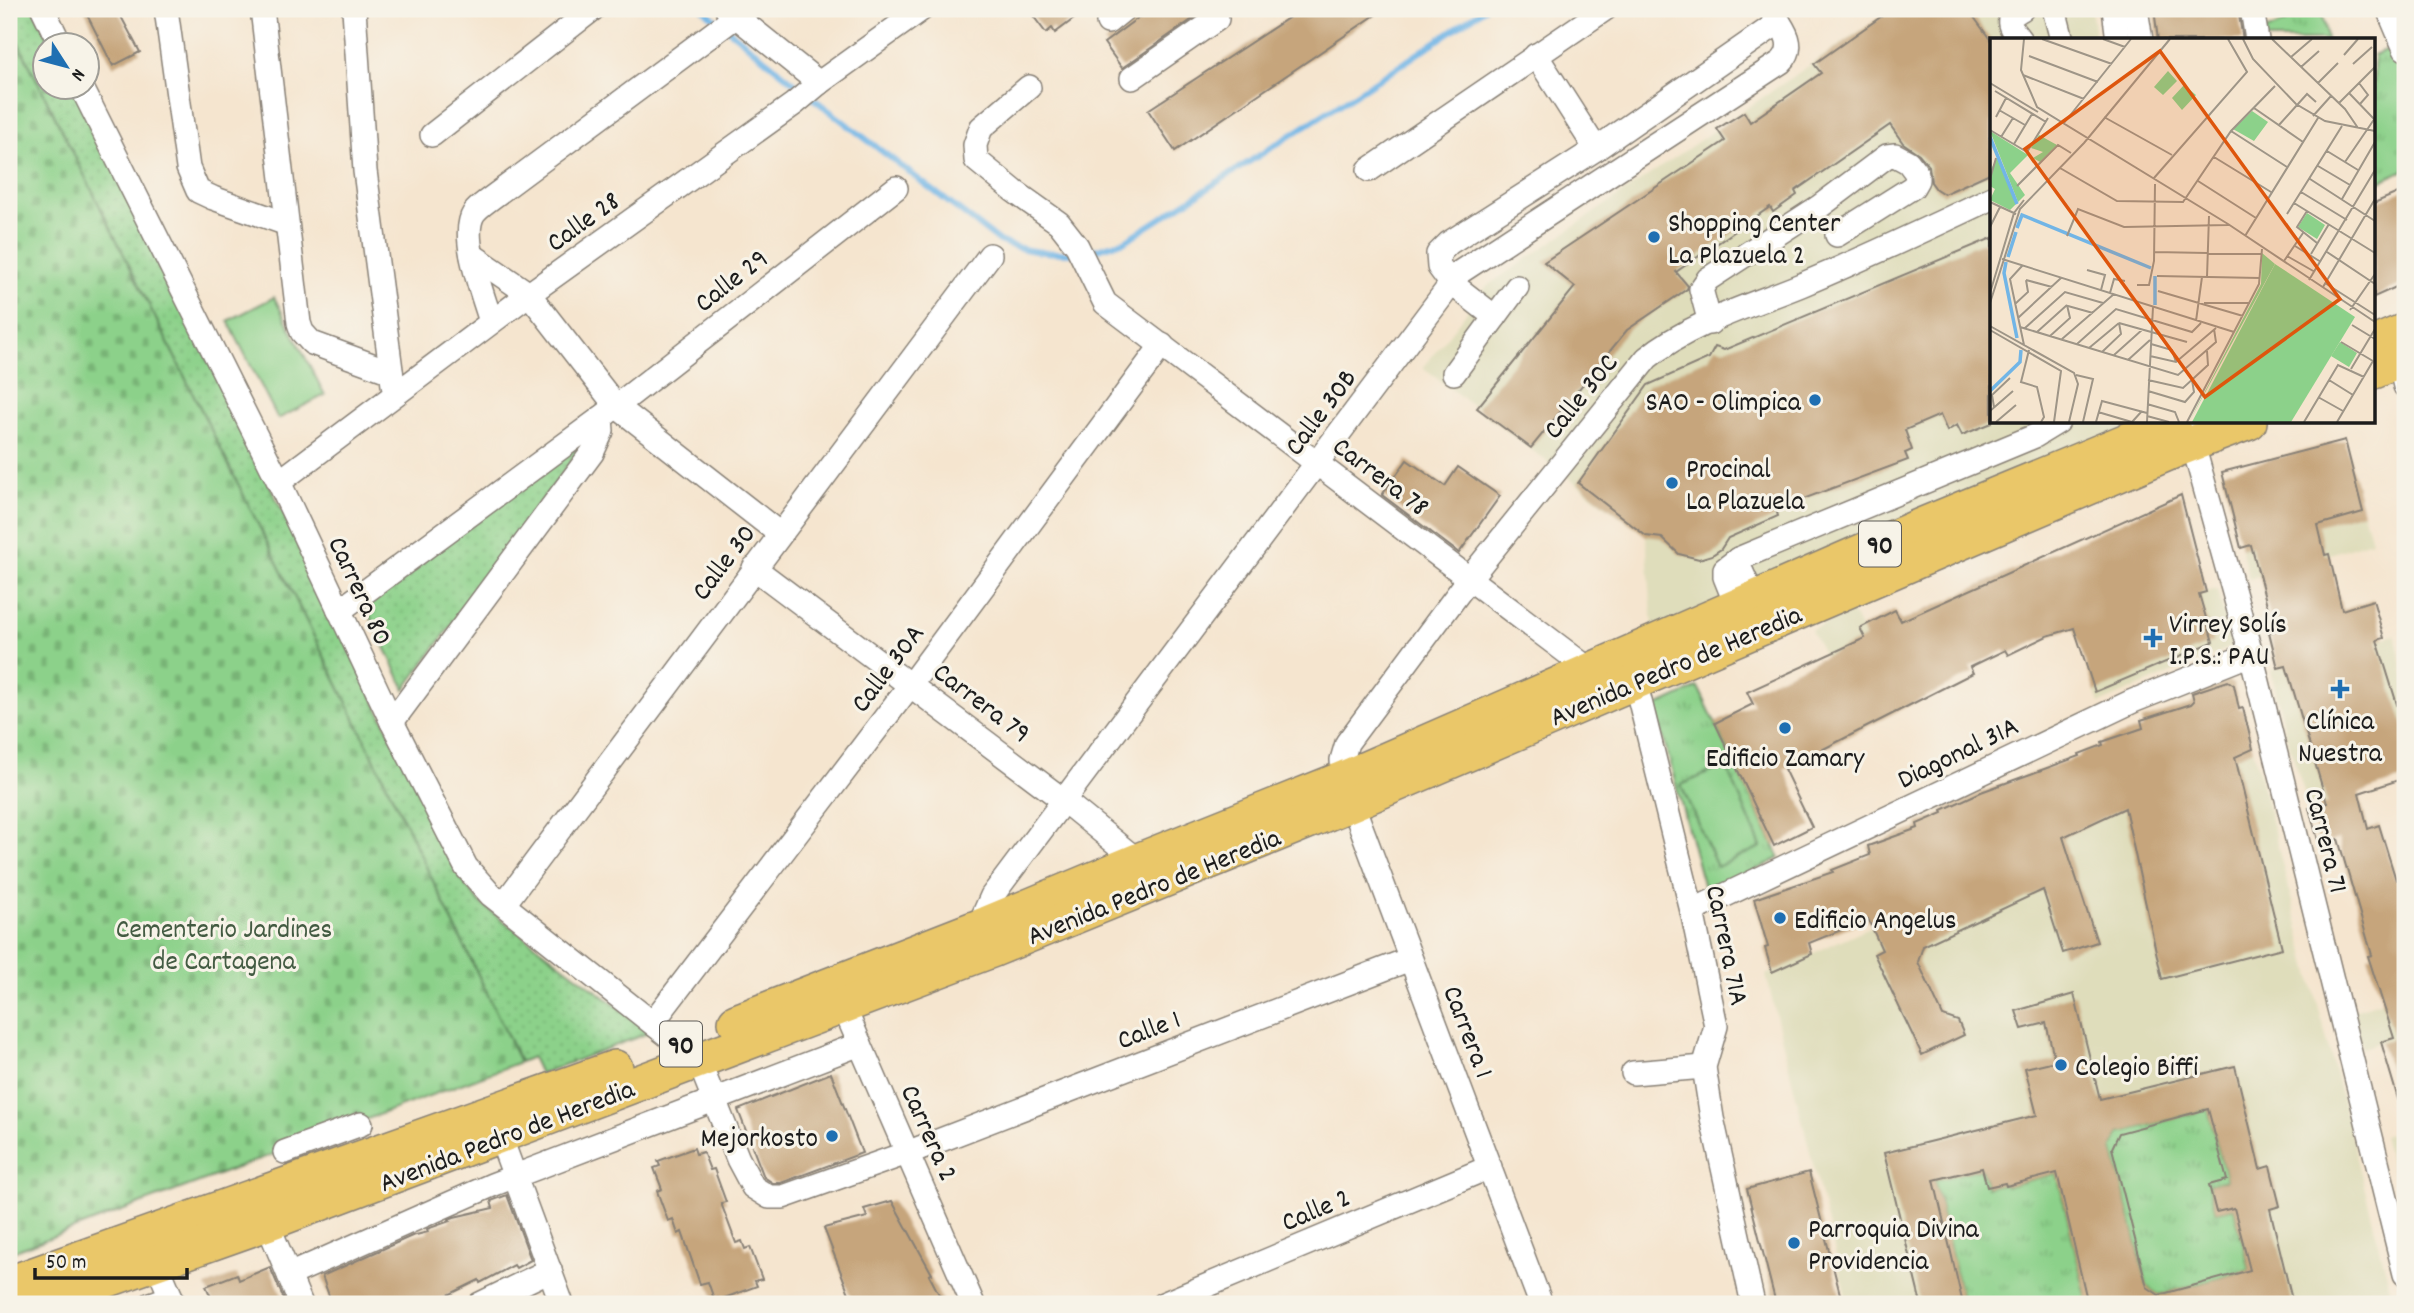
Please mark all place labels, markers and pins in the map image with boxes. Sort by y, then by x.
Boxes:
place label: Shopping Center La Plazuela 2 [1668,206,1841,278]
marker: Shopping Center La Plazuela 2 [1646,229,1662,245]
place label: SAO - Olimpica [1645,385,1802,425]
marker: SAO - Olimpica [1807,392,1823,408]
place label: Procinal La Plazuela [1686,452,1805,524]
marker: Procinal La Plazuela [1664,475,1680,491]
place label: Virrey Solís I.P.S.: PAU [2169,607,2287,679]
marker: Virrey Solís I.P.S.: PAU [2143,628,2163,648]
marker: Clínica Nuestra [2330,679,2350,699]
place label: Clínica Nuestra [2298,704,2383,776]
marker: Edificio Zamary [1777,720,1793,736]
place label: Edificio Zamary [1706,741,1865,781]
place label: Edificio Angelus [1794,903,1957,943]
marker: Edificio Angelus [1772,910,1788,926]
place label: Colegio Biffi [2075,1050,2198,1090]
marker: Colegio Biffi [2053,1057,2069,1073]
place label: Mejorkosto [701,1121,818,1161]
marker: Mejorkosto [824,1128,840,1144]
place label: Parroquia Divina Providencia [1808,1212,1980,1284]
marker: Parroquia Divina Providencia [1786,1235,1802,1251]

